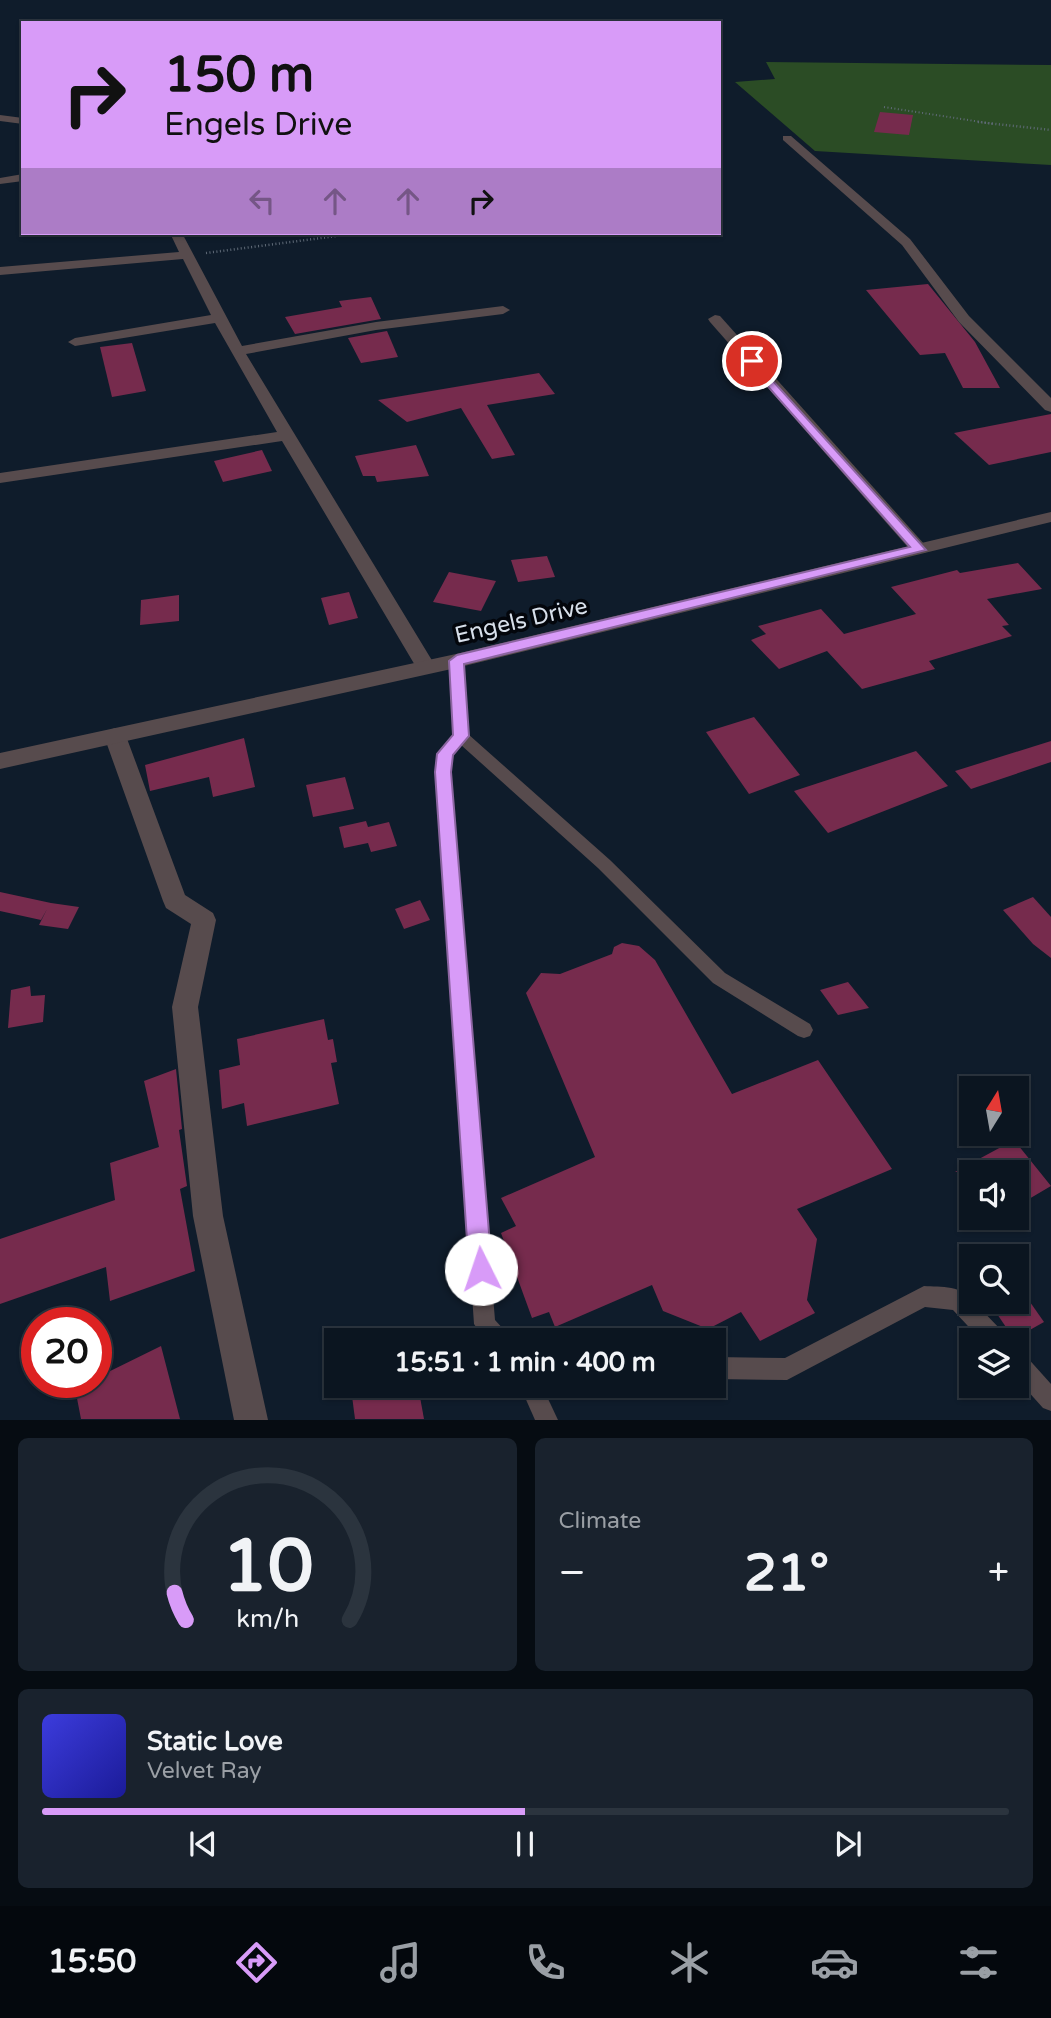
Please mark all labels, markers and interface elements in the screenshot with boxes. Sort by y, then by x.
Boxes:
text: 150 m [164,46,314,105]
icon: right [49,49,140,140]
text: Engels Drive [164,106,352,144]
icon: left [243,182,281,220]
icon: ahead [316,182,354,220]
icon: ahead [389,182,427,220]
icon: right [462,182,500,220]
pin [722,331,782,391]
icon: arrive [733,342,771,380]
street label: Engels Drive [452,592,590,650]
north arrow [959,1076,1029,1146]
map controls [959,1076,1029,1398]
button: sound [959,1160,1029,1230]
position arrow [444,1232,518,1306]
button: search [959,1244,1029,1314]
speed limit sign: 20 [21,1307,112,1398]
button: layers [959,1328,1029,1398]
text: 15:51 · 1 min · 400 m [394,1347,656,1378]
text: Climate [559,1507,641,1535]
text: 10 [222,1524,313,1612]
text: 21° [744,1542,829,1605]
text: − [559,1550,586,1596]
text: + [988,1550,1009,1596]
text: km/h [236,1604,299,1634]
text: Static Love [147,1726,283,1757]
text: Velvet Ray [147,1757,262,1785]
icon: previous [184,1825,222,1863]
icon: pause [506,1825,544,1863]
icon: next [829,1825,867,1863]
icon: directions [232,1938,281,1987]
icon: music [376,1938,425,1987]
icon: phone [521,1938,570,1987]
icon: climate [665,1938,714,1987]
icon: car [810,1938,859,1987]
icon: filters [954,1938,1003,1987]
text: 15:50 [48,1943,136,1981]

